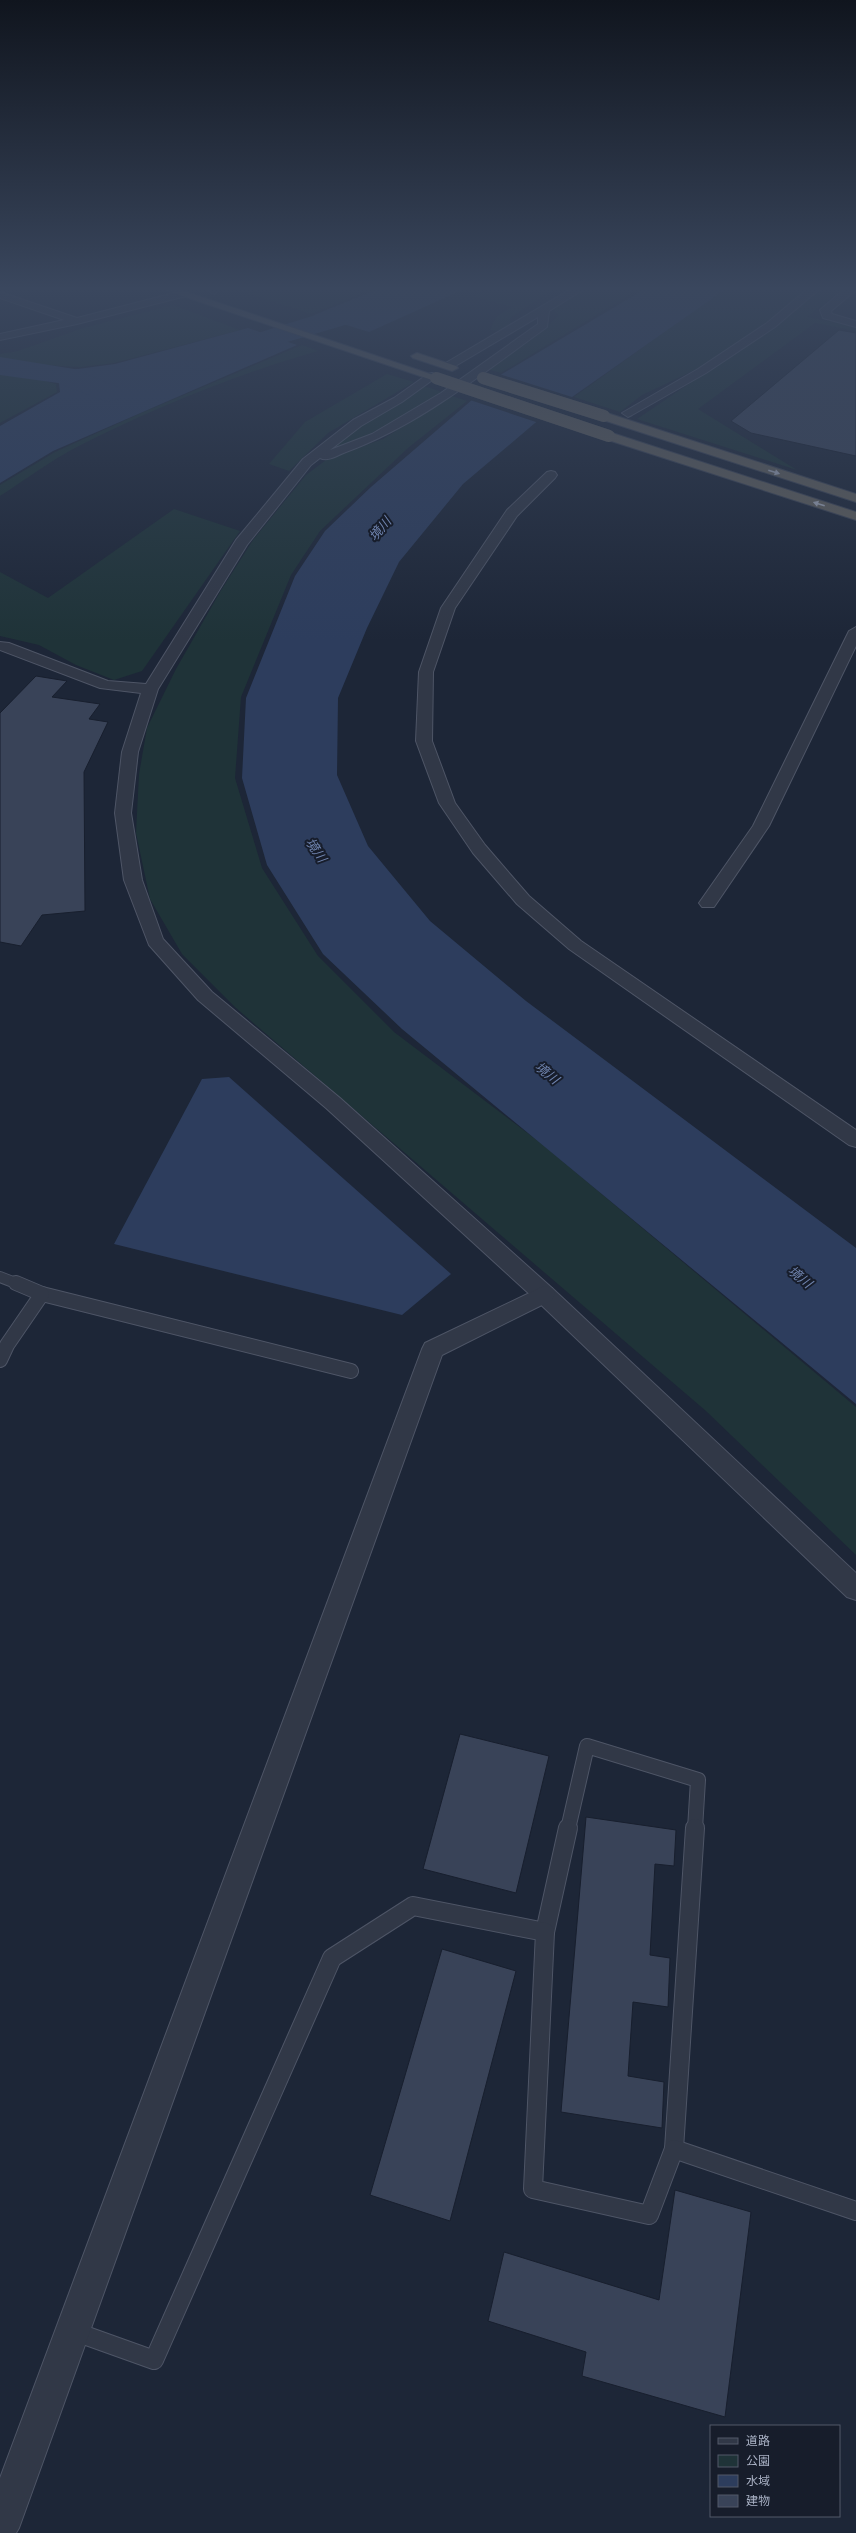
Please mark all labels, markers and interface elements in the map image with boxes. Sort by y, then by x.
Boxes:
one-way arrow [769,469,781,475]
one-way arrow [813,500,825,506]
water label: 境川 [365,512,396,544]
water label: 境川 [302,834,331,867]
water label: 境川 [532,1058,564,1089]
water label: 境川 [785,1262,817,1293]
legend [710,2425,840,2517]
text: 道路 [746,2433,770,2449]
text: 公園 [746,2453,770,2469]
text: 水域 [746,2473,770,2489]
text: 建物 [746,2493,770,2509]

